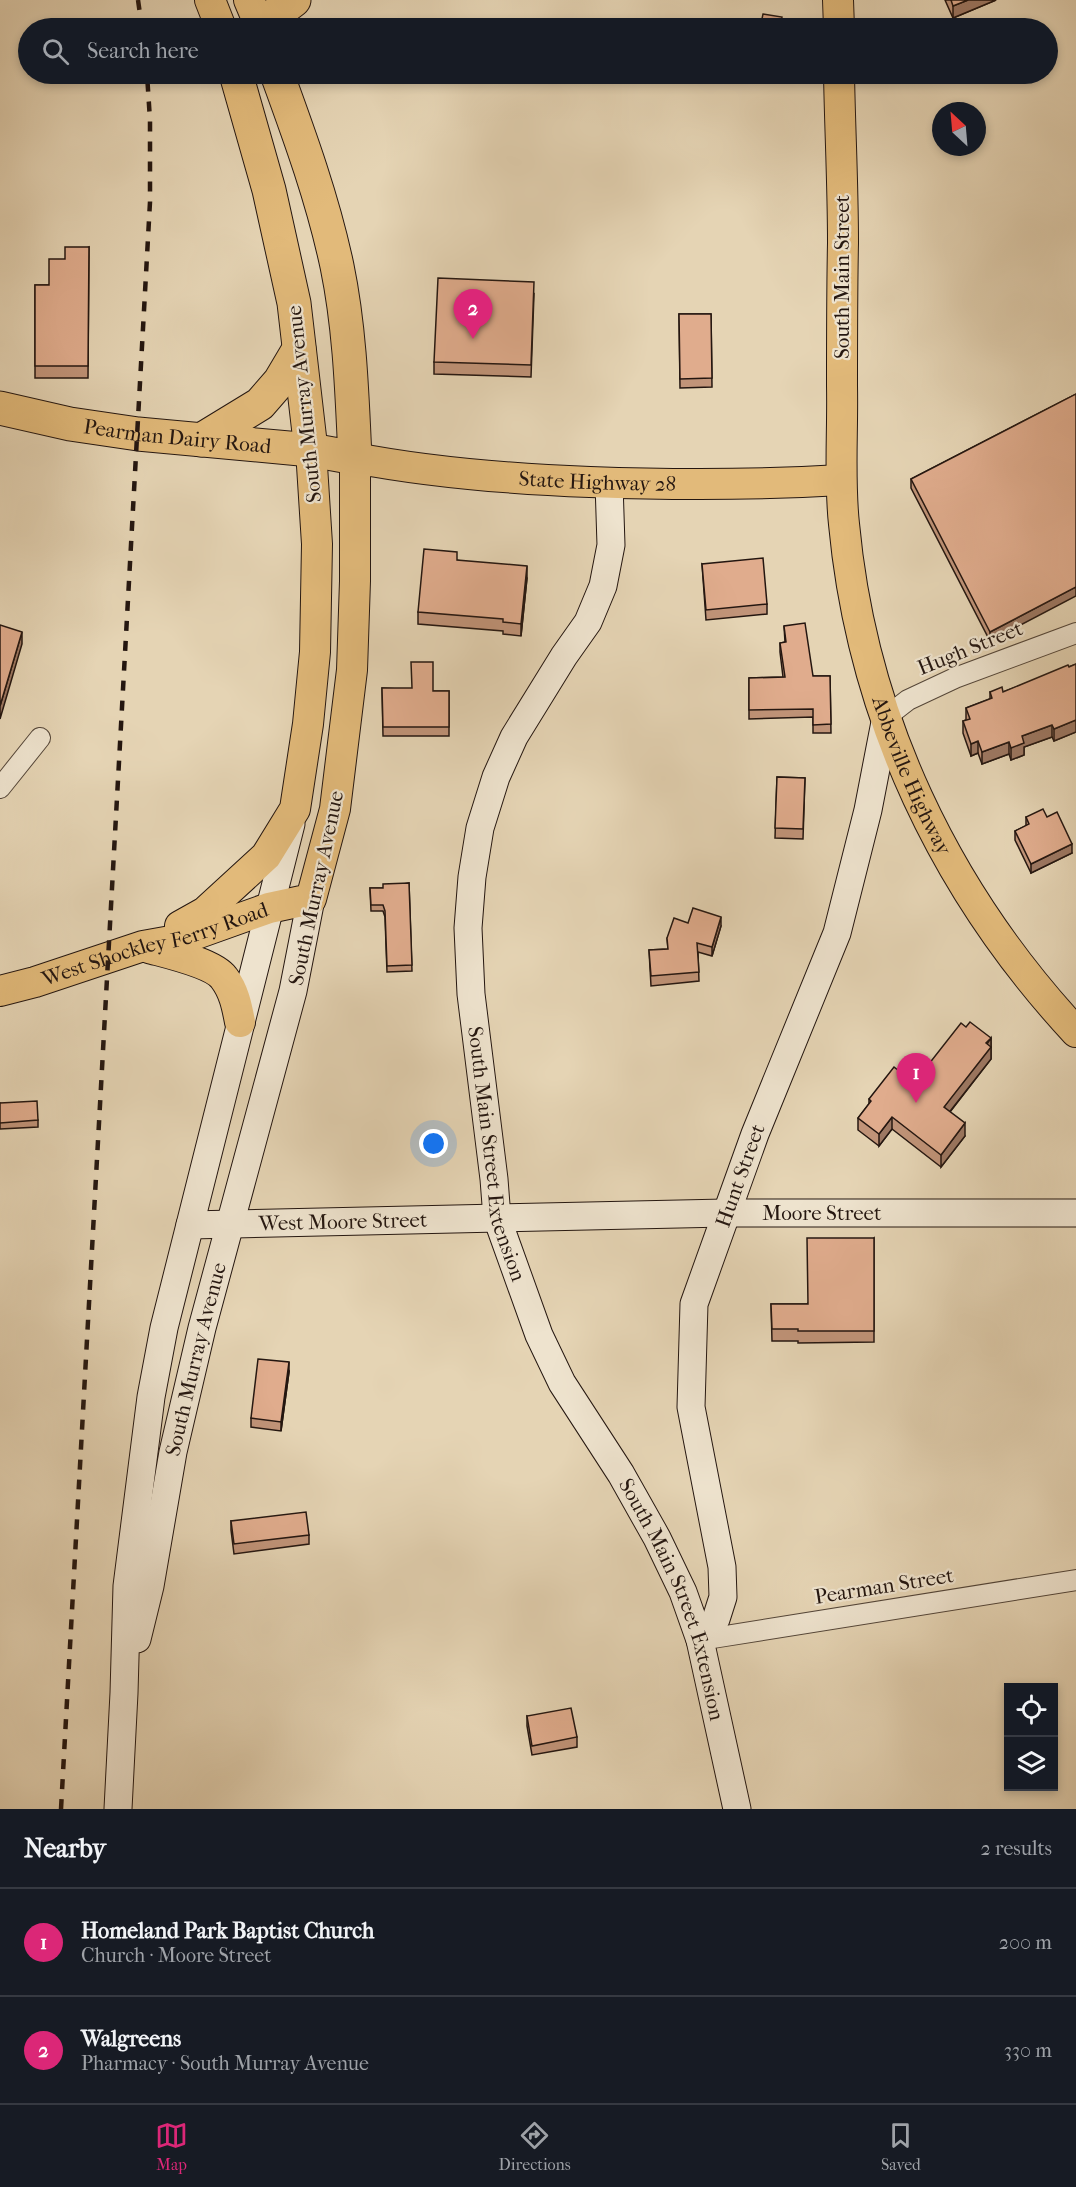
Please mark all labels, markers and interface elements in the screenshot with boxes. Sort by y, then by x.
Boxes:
search box [18,18,1058,84]
icon: search [39,35,72,68]
text: Search here [87,38,199,64]
north arrow [932,102,986,156]
street label: South Main Street [830,194,854,359]
pin: 2 [454,290,492,339]
street label: South Murray Avenue [282,304,326,504]
street label: Pearman Dairy Road [82,414,273,458]
street label: State Highway 28 [518,466,676,496]
street label: Hugh Street [914,616,1027,680]
street label: Abbeville Highway [867,692,957,860]
street label: South Murray Avenue [284,788,348,988]
street label: West Shockley Ferry Road [38,897,272,991]
street label: South Main Street Extension [463,1025,531,1284]
pin: 1 [896,1054,936,1103]
street label: Hunt Street [711,1120,770,1230]
your location [419,1129,448,1158]
street label: Moore Street [762,1201,882,1225]
street label: West Moore Street [257,1208,428,1235]
street label: South Murray Avenue [160,1260,231,1458]
street label: South Main Street Extension [614,1474,729,1723]
street label: Pearman Street [813,1563,956,1609]
map controls [1004,1683,1058,1791]
button: locate [1004,1683,1058,1737]
button: layers [1004,1737,1058,1791]
text: Nearby [24,1833,106,1864]
text: 2 results [981,1837,1052,1860]
text: Homeland Park Baptist Church [81,1918,374,1944]
text: 1 [40,1931,47,1954]
text: 200 m [999,1931,1052,1954]
text: Church · Moore Street [81,1944,271,1967]
text: Walgreens [81,2026,181,2052]
text: 2 [38,2039,49,2062]
text: 330 m [1004,2039,1052,2062]
text: Pharmacy · South Murray Avenue [81,2052,369,2075]
tab: Map [155,2119,188,2174]
tab: Directions [499,2119,571,2174]
tab: Saved [881,2119,921,2174]

